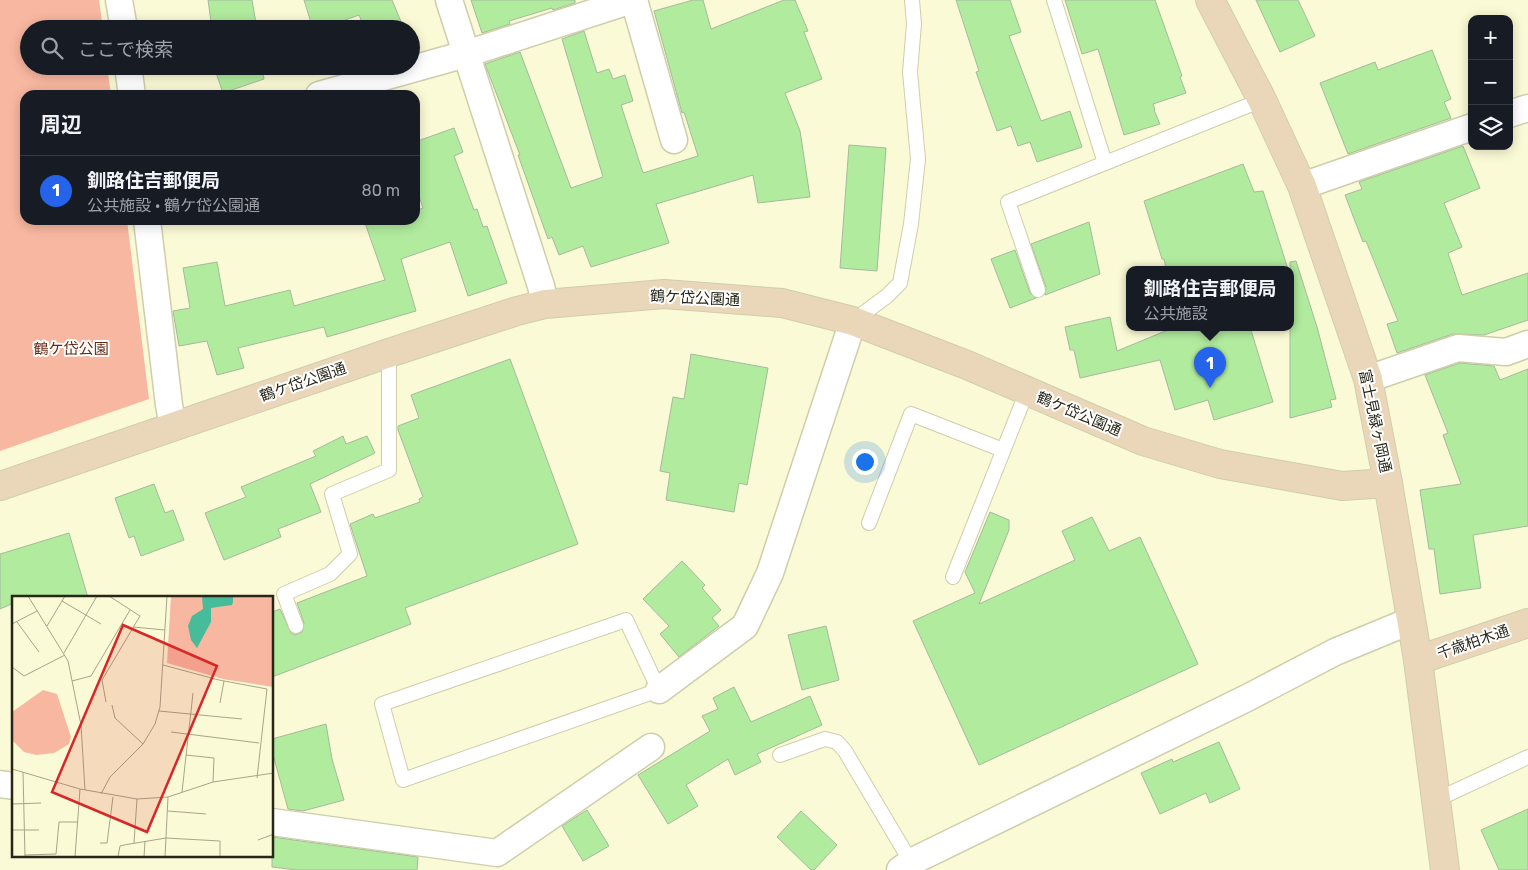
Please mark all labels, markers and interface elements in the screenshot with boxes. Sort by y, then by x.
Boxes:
map controls [1468,15,1513,150]
button: + [1468,15,1513,60]
search box [20,20,420,75]
icon: search [38,34,66,62]
text: ここで検索 [78,38,173,61]
button: − [1468,60,1513,105]
button: layers [1468,105,1513,150]
text: 周辺 [40,112,82,137]
text: 釧路住吉郵便局 [87,169,220,192]
text: 1 [52,181,60,200]
text: 80 m [362,181,400,200]
text: 公共施設 · 鶴ケ岱公園通 [87,196,260,215]
popup [1126,266,1294,331]
text: 釧路住吉郵便局 [1143,277,1277,300]
street label: 鶴ケ岱公園通 [650,287,740,309]
text: 公共施設 [1143,304,1208,323]
park label: 鶴ケ岱公園 [33,340,109,358]
pin: 1 [1194,347,1226,388]
street label: 鶴ケ岱公園通 [258,359,348,405]
street label: 富士見緑ヶ岡通 [1355,368,1395,474]
street label: 鶴ケ岱公園通 [1034,388,1124,440]
your location [852,449,878,475]
inset map [12,596,274,858]
street label: 千歳柏木通 [1435,621,1511,663]

